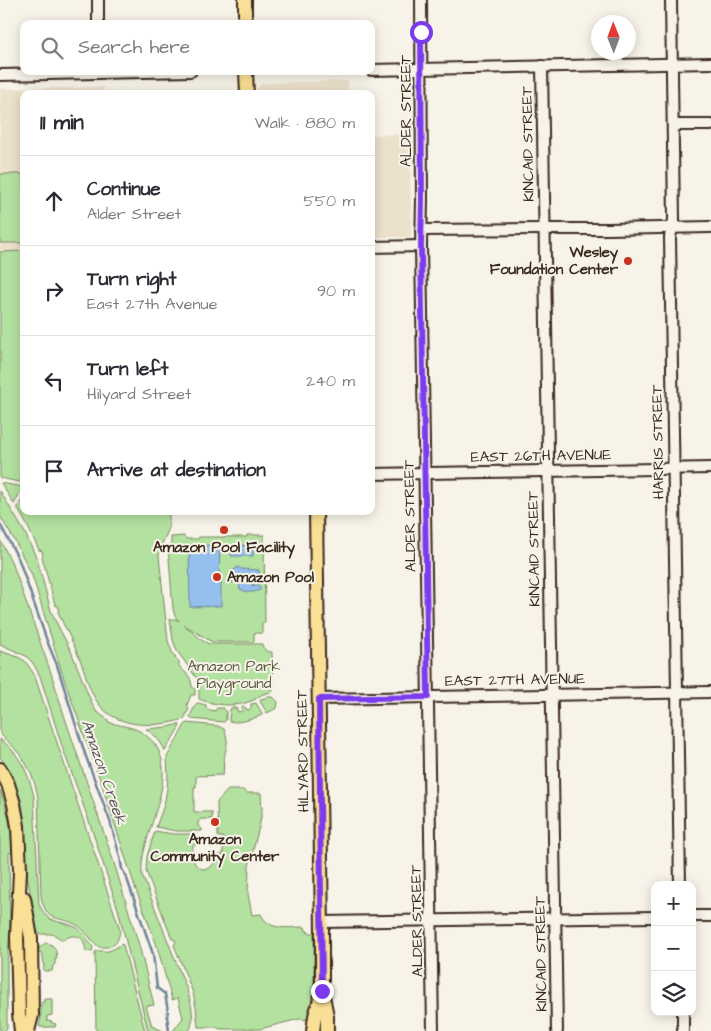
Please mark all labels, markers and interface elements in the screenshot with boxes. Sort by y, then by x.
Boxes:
north arrow [591,15,636,60]
search box [20,20,375,75]
route start [410,21,433,44]
icon: search [38,34,66,62]
text: Search here [78,34,190,61]
street label: ALDER STREET [396,54,417,167]
street label: KINCAID STREET [516,85,540,202]
text: 11 min [40,108,84,137]
text: Walk · 880 m [255,112,355,134]
text: Continue [87,176,161,203]
icon: ahead [40,187,68,215]
text: 550 m [303,190,355,212]
text: Alder Street [87,203,181,225]
place label: Wesley Foundation Center [490,242,619,280]
marker: Wesley Foundation Center [622,255,634,267]
text: Turn right [87,266,176,293]
icon: right [40,277,68,305]
text: 90 m [317,280,355,302]
text: East 27th Avenue [87,293,217,315]
text: Turn left [87,356,168,383]
icon: left [40,367,68,395]
text: 240 m [306,370,355,392]
text: Hilyard Street [87,383,191,405]
street label: HARRIS STREET [646,384,670,500]
street label: EAST 26TH AVENUE [471,444,612,468]
icon: arrive [40,457,68,485]
text: Arrive at destination [87,457,266,484]
street label: ALDER STREET [399,459,421,572]
street label: KINCAID STREET [522,490,546,607]
marker: Amazon Pool Facility [218,524,230,536]
place label: Amazon Pool Facility [153,537,296,559]
place label: Amazon Pool [227,567,315,588]
marker: Amazon Pool [211,571,223,583]
park label: Amazon Park Playground [188,656,280,695]
street label: EAST 27TH AVENUE [445,668,585,692]
street label: HILYARD STREET [291,689,315,812]
water label: Amazon Creek [76,717,133,828]
marker: Amazon Community Center [209,816,221,828]
place label: Amazon Community Center [151,829,280,868]
street label: ALDER STREET [406,864,428,977]
map controls [651,881,696,1016]
button: + [651,881,696,926]
street label: KINCAID STREET [529,895,553,1012]
button: − [651,926,696,971]
button: layers [651,971,696,1016]
route end [311,980,334,1003]

